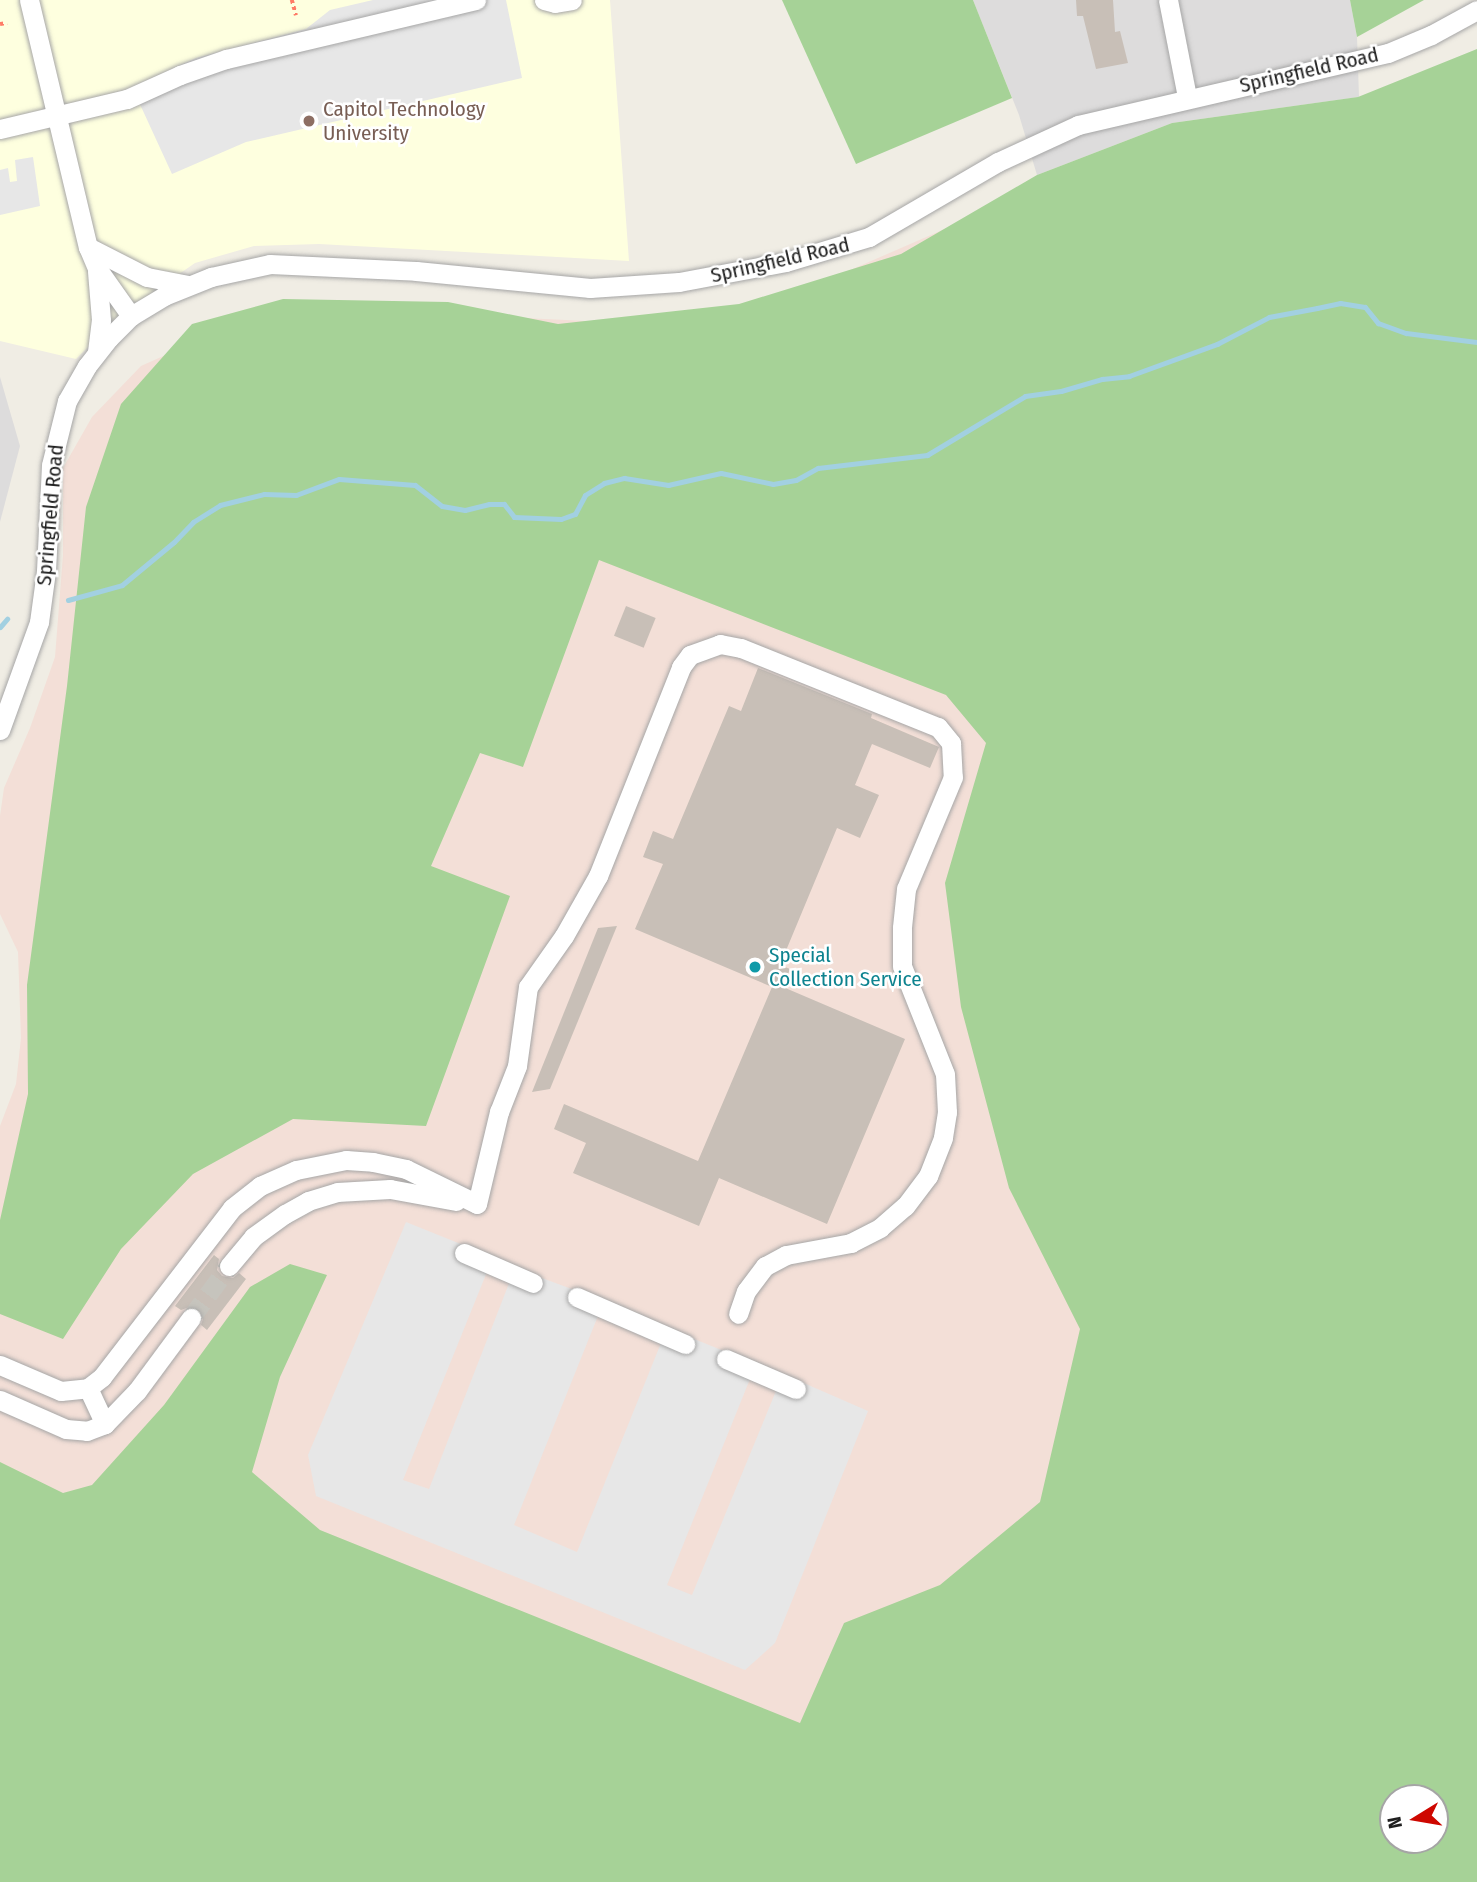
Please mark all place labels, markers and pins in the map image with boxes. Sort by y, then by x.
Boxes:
place label: Capitol Technology University [323,96,485,146]
marker: Capitol Technology University [301,113,317,129]
place label: Special Collection Service [769,942,922,992]
marker: Special Collection Service [747,959,763,975]

